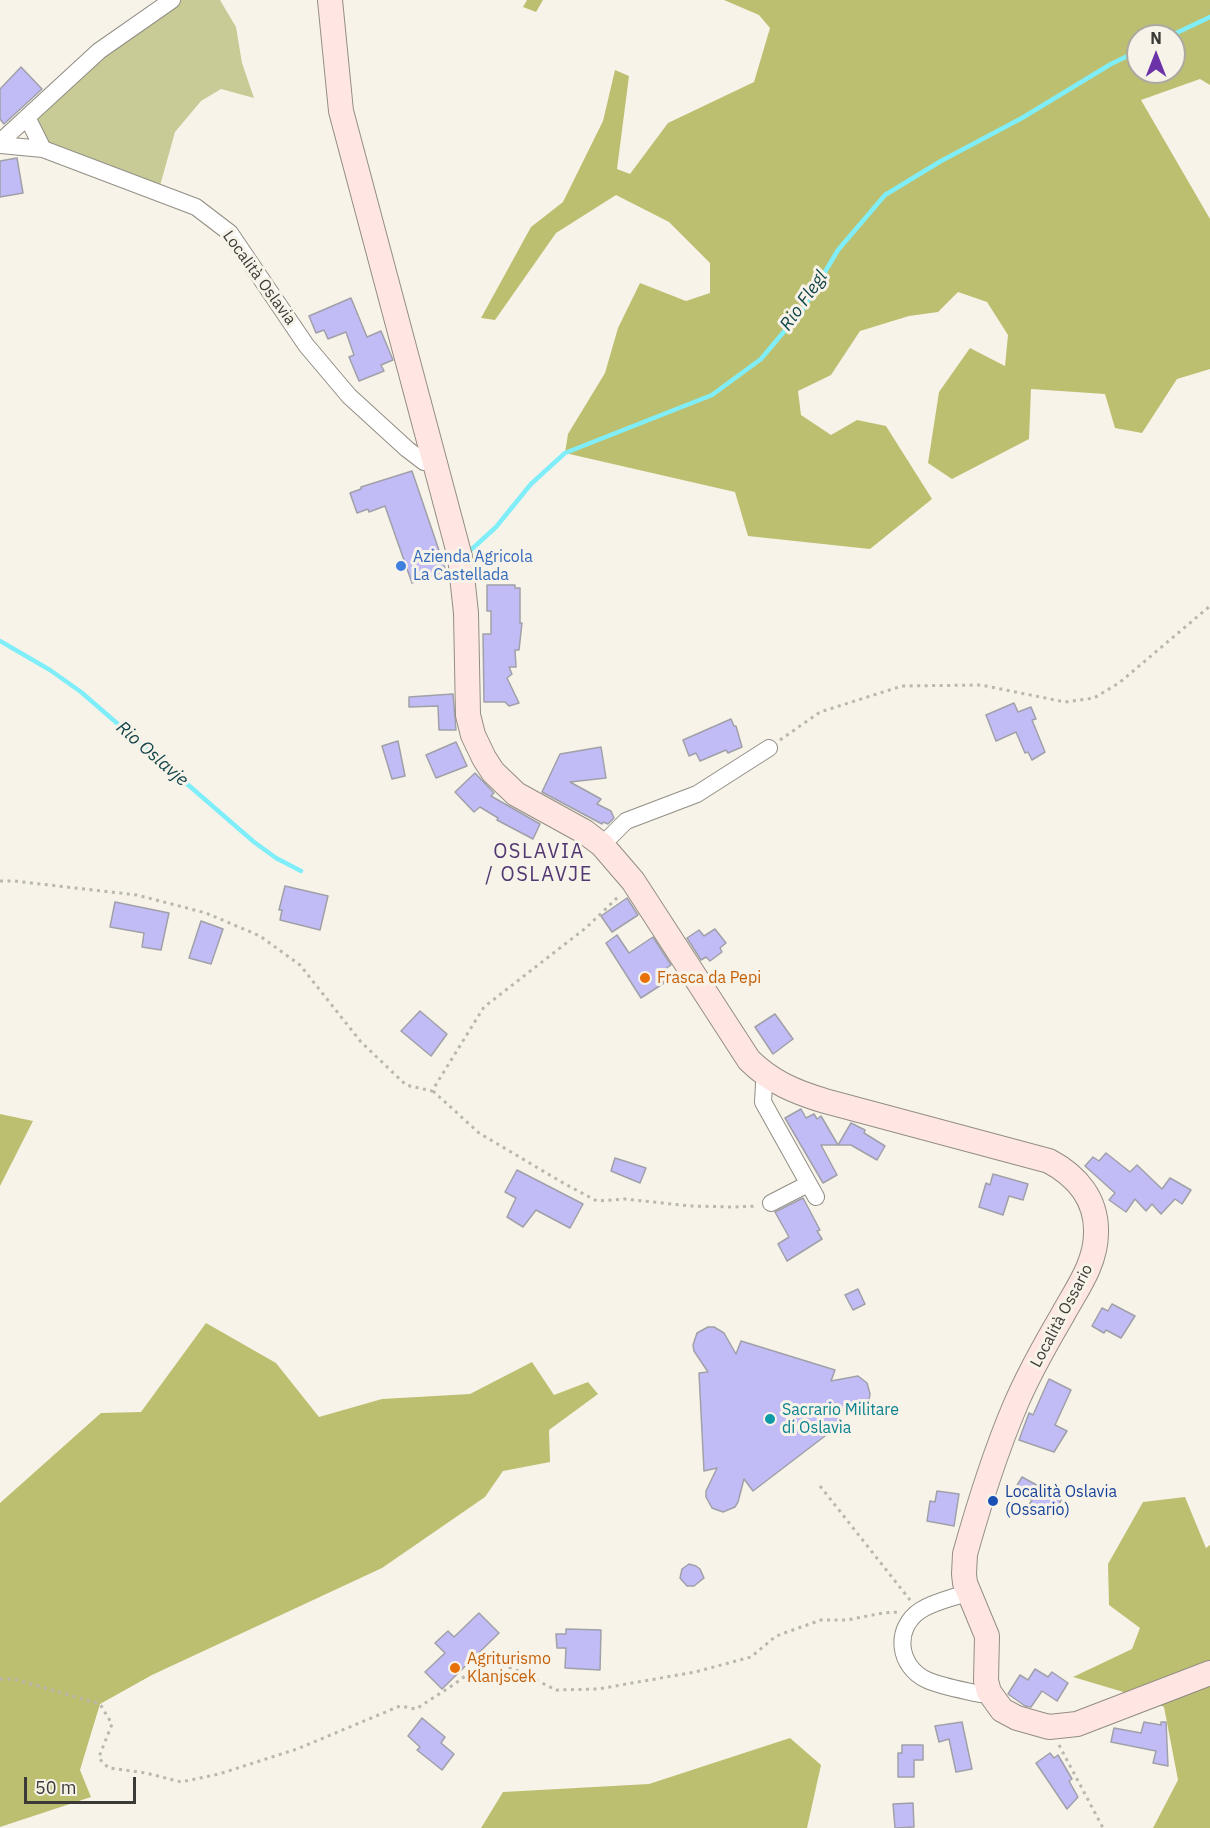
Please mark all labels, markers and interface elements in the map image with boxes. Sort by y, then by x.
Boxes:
north arrow [1126,24,1186,84]
text: N [1150,28,1162,48]
street label: Località Oslavia [218,227,300,329]
water label: Rio Flegl [776,267,832,335]
place label: Azienda Agricola La Castellada [413,547,533,585]
marker: Azienda Agricola La Castellada [394,559,408,573]
water label: Rio Oslavje [112,717,192,791]
district label: OSLAVIA / OSLAVJE [485,840,593,887]
place label: Frasca da Pepi [657,968,761,988]
marker: Frasca da Pepi [638,971,652,985]
street label: Località Ossario [1027,1261,1097,1371]
place label: Sacrario Militare di Oslavia [782,1400,899,1438]
marker: Sacrario Militare di Oslavia [763,1412,777,1426]
place label: Località Oslavia (Ossario) [1005,1482,1117,1520]
marker: Località Oslavia (Ossario) [986,1494,1000,1508]
place label: Agriturismo Klanjscek [467,1649,551,1687]
marker: Agriturismo Klanjscek [448,1661,462,1675]
scale bar [27,1765,140,1803]
text: 50 m [35,1776,77,1799]

